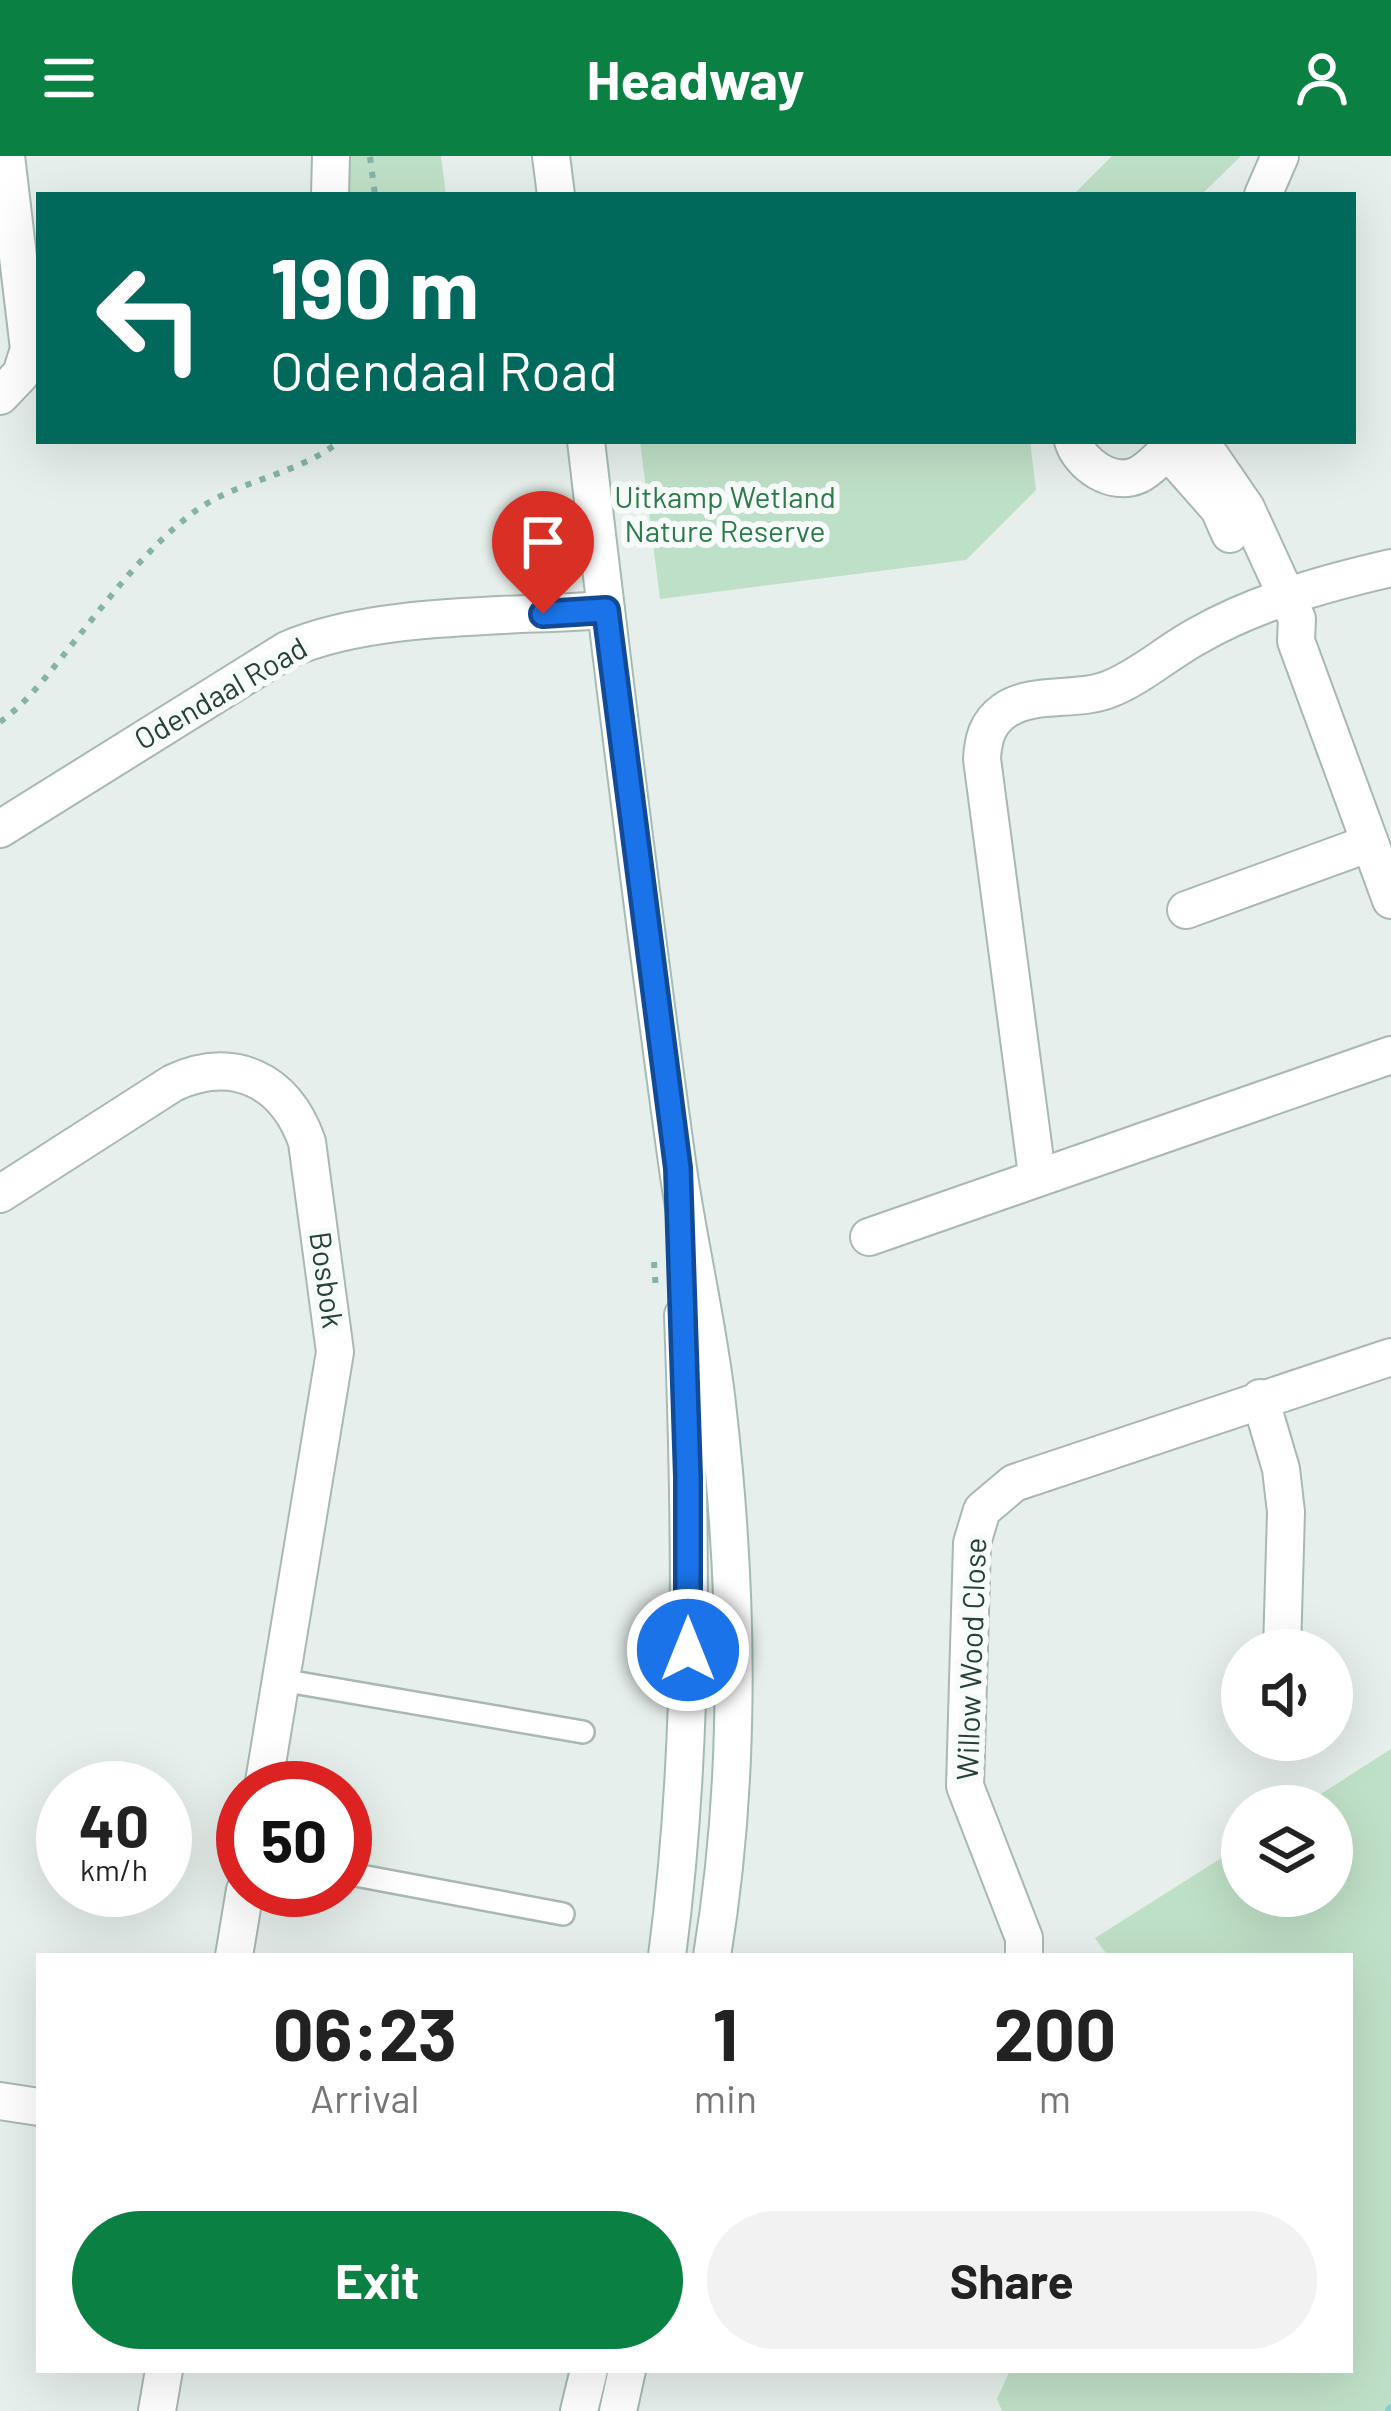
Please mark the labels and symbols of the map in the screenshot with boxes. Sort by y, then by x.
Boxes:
park label: Uitkamp Wetland Nature Reserve [614,478,836,548]
pin [492,491,594,614]
street label: Odendaal Road [127,628,313,756]
street label: Bosbok [303,1229,353,1330]
street label: Willow Wood Close [948,1537,992,1781]
position arrow [625,1587,751,1713]
speed limit sign: 50 [216,1761,372,1917]

